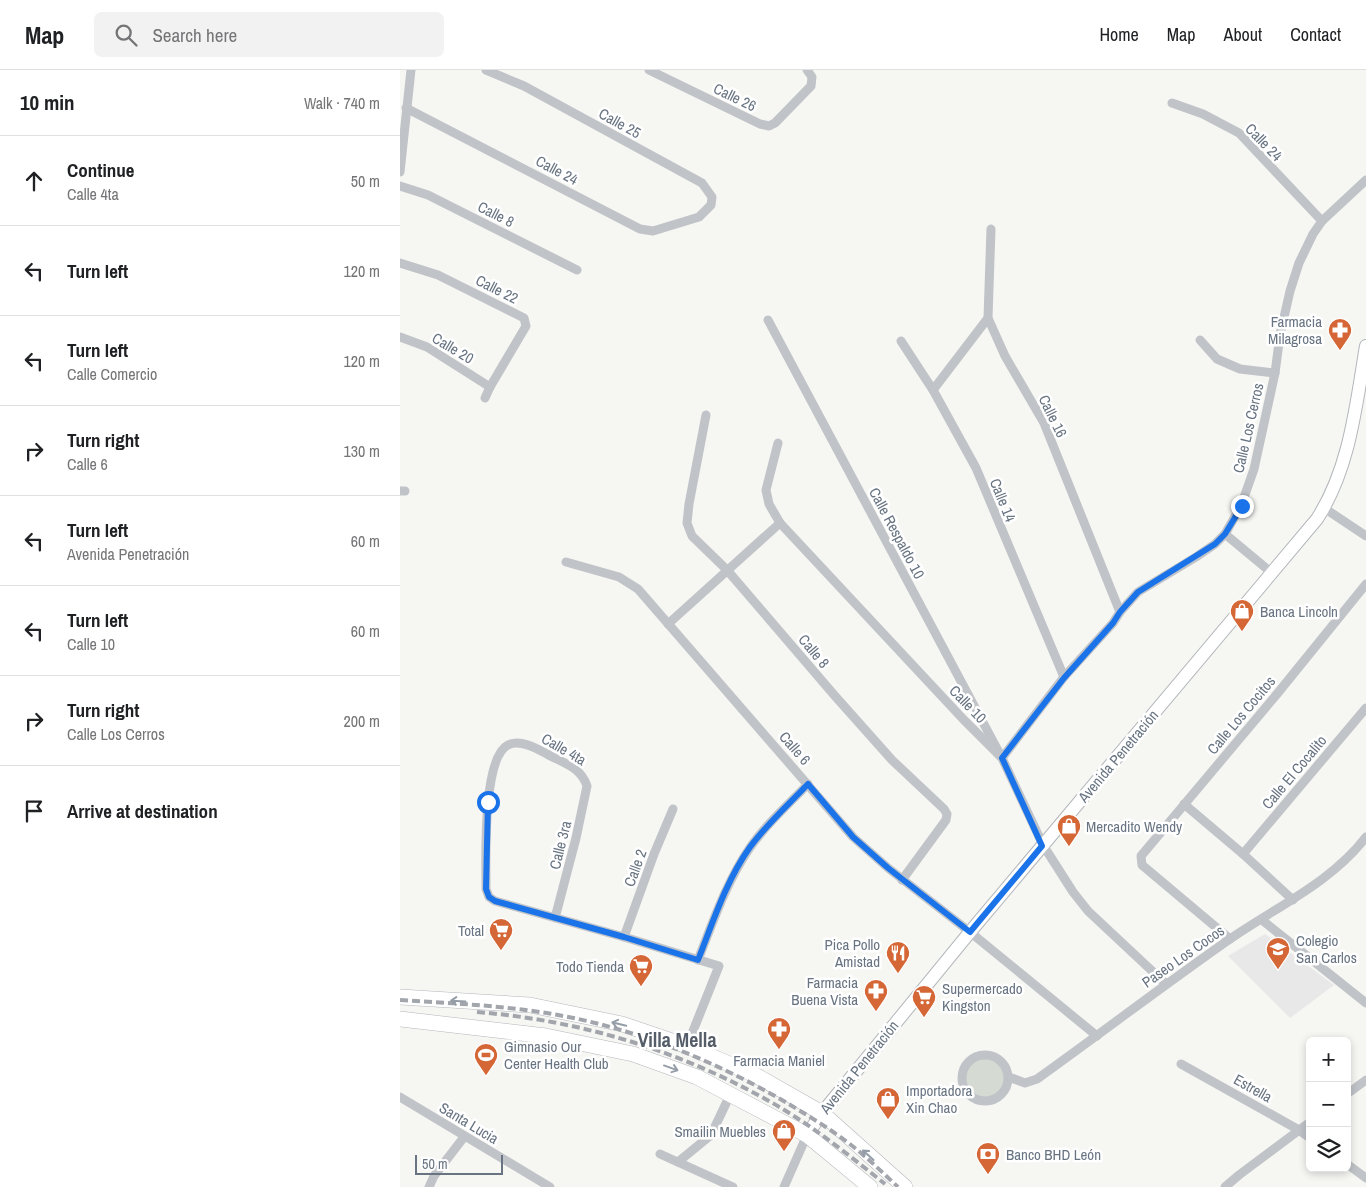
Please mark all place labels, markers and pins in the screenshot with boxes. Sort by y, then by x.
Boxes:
place label: Farmacia Milagrosa [1268,311,1322,349]
pharmacy icon: Farmacia Milagrosa [1327,317,1353,351]
shop icon: Banca Lincoln [1229,598,1255,632]
place label: Banca Lincoln [1260,601,1338,622]
shop icon: Mercadito Wendy [1056,813,1082,847]
place label: Mercadito Wendy [1086,816,1183,837]
supermarket icon: Total [488,917,514,951]
place label: Total [458,920,484,941]
place label: Colegio San Carlos [1296,930,1357,968]
place label: Pica Pollo Amistad [825,934,880,972]
school or university icon: Colegio San Carlos [1265,936,1291,970]
restaurant icon: Pica Pollo Amistad [885,940,911,974]
supermarket icon: Todo Tienda [628,953,654,987]
place label: Todo Tienda [556,956,624,977]
place label: Farmacia Buena Vista [791,972,858,1010]
pharmacy icon: Farmacia Buena Vista [863,978,889,1012]
place label: Supermercado Kingston [942,978,1023,1016]
supermarket icon: Supermercado Kingston [911,984,937,1018]
pharmacy icon: Farmacia Maniel [766,1016,792,1050]
place label: Gimnasio Our Center Health Club [504,1036,609,1074]
sports icon: Gimnasio Our Center Health Club [473,1042,499,1076]
place label: Farmacia Maniel [733,1050,825,1071]
place label: Importadora Xin Chao [906,1080,972,1118]
shop icon: Importadora Xin Chao [875,1086,901,1120]
shop icon: Smailin Muebles [771,1118,797,1152]
place label: Smailin Muebles [674,1121,766,1142]
bank icon: Banco BHD León [975,1141,1001,1175]
place label: Banco BHD León [1006,1144,1101,1165]

